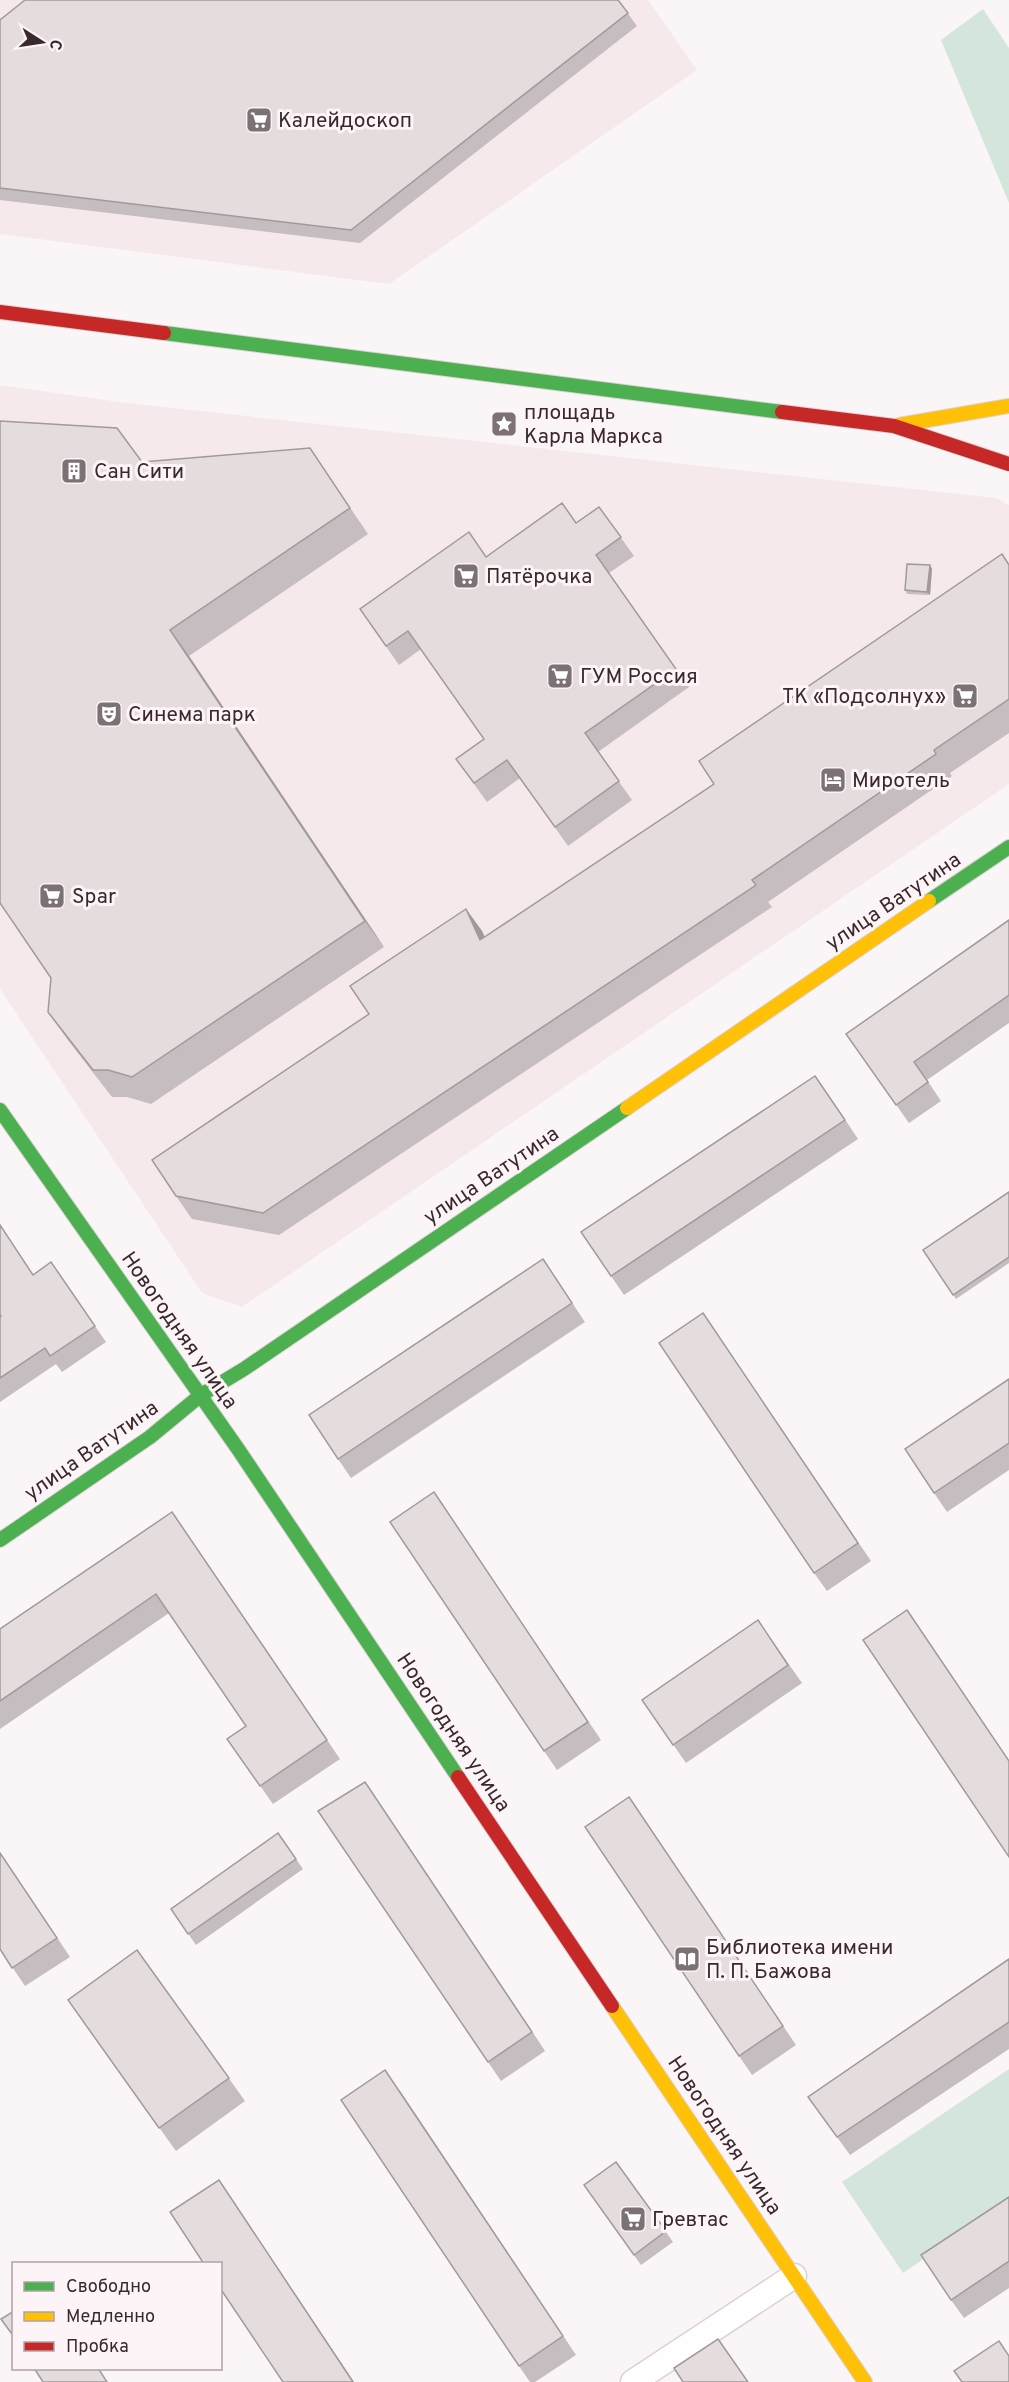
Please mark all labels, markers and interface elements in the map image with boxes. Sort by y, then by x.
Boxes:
north arrow [12,12,72,72]
text: С [44,38,66,52]
supermarket icon: Калейдоскоп [244,105,274,135]
place label: Калейдоскоп [278,108,412,135]
place label: площадь Карла Маркса [524,400,663,451]
place icon: площадь Карла Маркса [489,409,519,439]
building icon: Сан Сити [59,456,89,486]
place label: Сан Сити [94,459,184,486]
supermarket icon: Пятёрочка [451,561,481,591]
place label: Пятёрочка [486,564,592,591]
supermarket icon: ГУМ Россия [545,661,575,691]
place label: ГУМ Россия [580,664,698,691]
supermarket icon: ТК «Подсолнух» [950,681,980,711]
place label: ТК «Подсолнух» [782,684,946,711]
theatre icon: Синема парк [94,699,124,729]
place label: Синема парк [128,702,256,729]
hotel icon: Миротель [818,765,848,795]
place label: Миротель [852,768,950,795]
street label: улица Ватутина [821,847,967,957]
supermarket icon: Spar [37,881,67,911]
place label: Spar [72,884,116,911]
street label: улица Ватутина [419,1121,565,1231]
street label: Новогодняя улица [114,1247,243,1415]
street label: улица Ватутина [20,1395,164,1507]
street label: Новогодняя улица [390,1648,516,1818]
place label: Библиотека имени П. П. Бажова [706,1935,893,1986]
library icon: Библиотека имени П. П. Бажова [672,1944,702,1974]
street label: Новогодняя улица [661,2051,787,2221]
supermarket icon: Гревтас [618,2204,648,2234]
place label: Гревтас [652,2207,729,2234]
legend [12,2262,222,2370]
text: Свободно [66,2276,151,2299]
text: Медленно [66,2306,155,2329]
text: Пробка [66,2336,129,2359]

